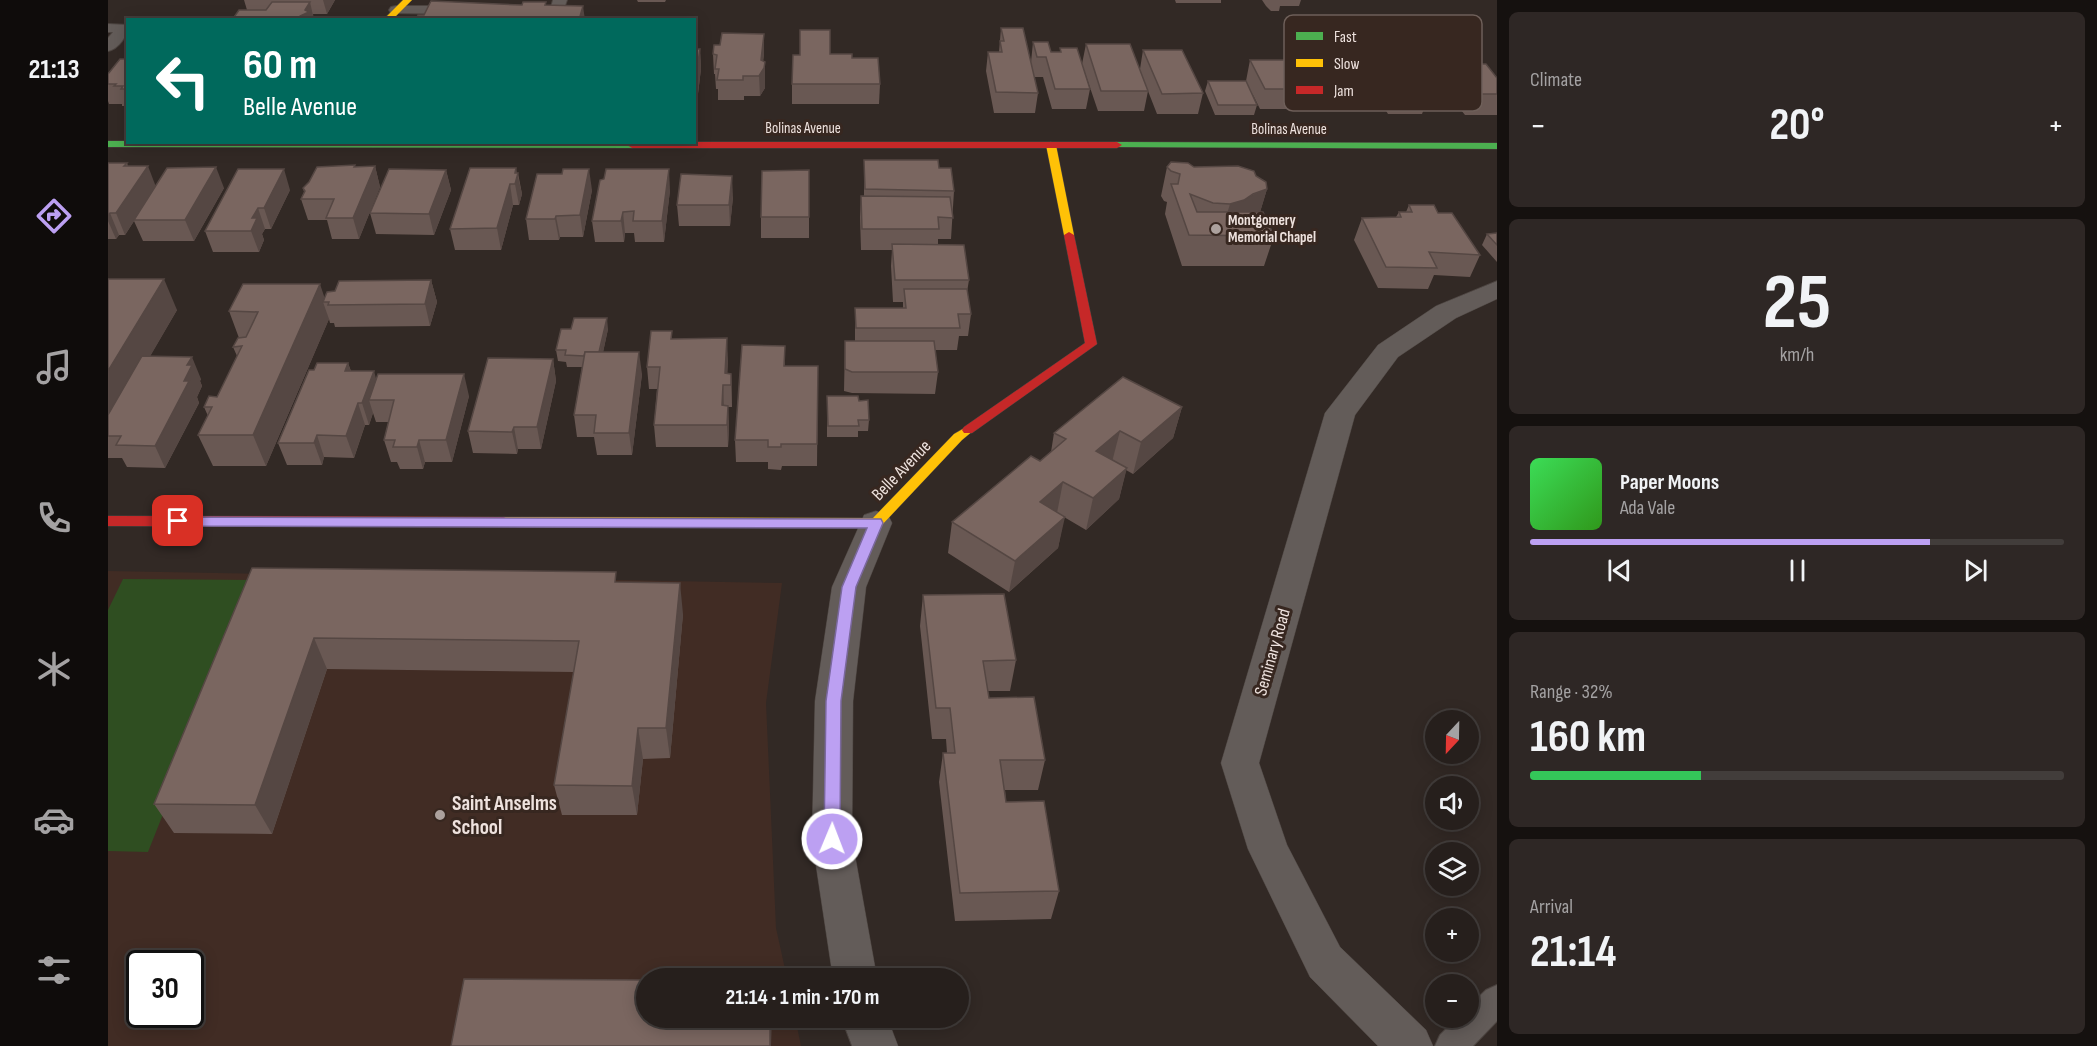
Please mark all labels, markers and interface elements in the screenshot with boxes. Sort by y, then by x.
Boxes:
legend [1284,15,1482,111]
text: Fast [1334,28,1357,47]
text: 60 m [243,40,317,91]
icon: left [144,42,222,120]
text: 21:13 [28,54,80,86]
text: Slow [1334,55,1359,74]
text: Climate [1530,68,1582,92]
text: Jam [1333,82,1354,101]
text: Belle Avenue [243,91,357,123]
text: 20° [1769,98,1825,153]
text: − [1530,106,1546,146]
text: + [2048,106,2064,146]
street label: Bolinas Avenue [765,119,841,138]
street label: Bolinas Avenue [1251,120,1327,139]
icon: directions [33,195,75,237]
place label: Montgomery Memorial Chapel [1228,211,1316,247]
marker: Montgomery Memorial Chapel [1209,222,1223,236]
text: 25 [1763,257,1831,350]
text: km/h [1780,343,1814,367]
icon: music [33,346,75,388]
street label: Belle Avenue [867,436,935,505]
text: Paper Moons [1620,469,1719,496]
pin [152,495,203,546]
text: Ada Vale [1620,496,1675,520]
icon: phone [33,497,75,539]
icon: arrive [161,504,194,537]
icon: previous [1603,554,1636,587]
icon: pause [1781,554,1814,587]
icon: next [1959,554,1992,587]
street label: Seminary Road [1250,606,1295,698]
icon: climate [33,648,75,690]
text: Range · 32% [1530,680,1613,704]
north arrow [1425,710,1479,764]
map controls [1425,710,1479,1028]
text: 160 km [1530,710,1646,765]
button: sound [1425,776,1479,830]
place label: Saint Anselms School [452,791,557,840]
icon: car [33,799,75,841]
position arrow [800,807,864,871]
marker: Saint Anselms School [433,808,447,822]
button: layers [1425,842,1479,896]
text: Arrival [1530,895,1573,919]
button: + [1425,908,1479,962]
text: 21:14 [1530,925,1616,980]
icon: filters [33,949,75,991]
speed limit sign: 30 [126,950,204,1028]
button: − [1425,974,1479,1028]
text: 21:14 · 1 min · 170 m [726,984,879,1011]

